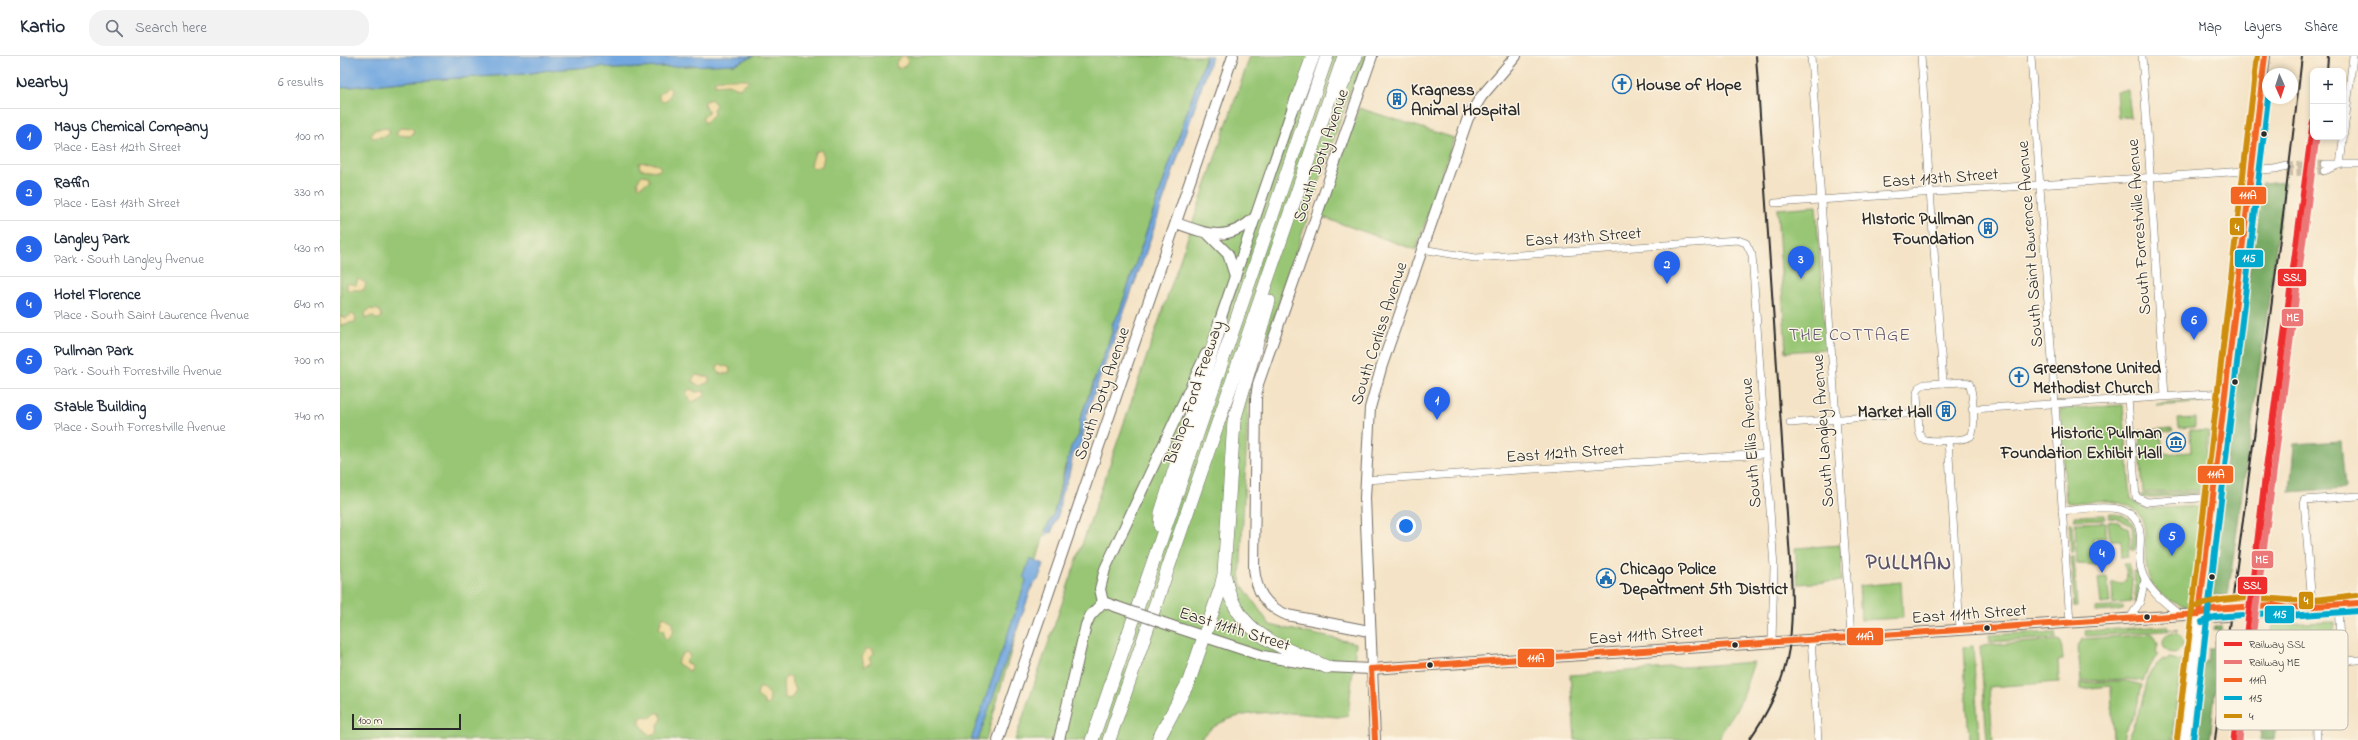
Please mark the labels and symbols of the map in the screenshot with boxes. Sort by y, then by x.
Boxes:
north arrow [2262,68,2298,104]
church icon: House of Hope [1611,73,1633,95]
place label: House of Hope [1636,73,1743,98]
place label: Kragness Animal Hospital [1411,78,1520,123]
street label: South Doty Avenue [1287,85,1357,226]
building icon: Kragness Animal Hospital [1386,88,1408,110]
unlabelled marker [2259,129,2269,139]
street label: South Forrestville Avenue [2121,138,2158,316]
street label: South Saint Lawrence Avenue [2011,139,2050,348]
street label: East 113th Street [1881,162,2000,195]
line badge: 111A [2230,186,2267,205]
text: 111A [2239,188,2257,204]
place label: HIstoric Pullman Foundation [1862,207,1975,252]
building icon: HIstoric Pullman Foundation [1977,217,1999,239]
line badge: 4 [2229,217,2245,236]
text: 4 [2234,220,2240,236]
street label: East 113th Street [1524,221,1643,254]
pin: 3 [1788,246,1814,279]
line badge: 115 [2234,249,2264,268]
pin: 2 [1654,251,1680,284]
text: 115 [2242,251,2256,267]
street label: South Corliss Avenue [1344,258,1414,408]
line badge: SSL [2277,268,2307,287]
text: SSL [2283,270,2302,286]
pin: 6 [2181,307,2207,340]
line badge: ME [2281,308,2304,327]
text: ME [2286,310,2300,326]
street label: Bishop Ford Freeway [1158,317,1232,469]
street label: South Doty Avenue [1068,323,1138,464]
district label: THE COTTAGE [1789,323,1911,349]
street label: South Langley Avenue [1806,353,1843,508]
place label: Greenstone United Methodist Church [2033,356,2162,401]
church icon: Greenstone United Methodist Church [2008,366,2030,388]
street label: South Ellis Avenue [1734,377,1769,509]
unlabelled marker [2230,377,2240,387]
pin: 1 [1424,387,1450,420]
place label: Market Hall [1857,400,1932,425]
building icon: Market Hall [1935,400,1957,422]
place label: Historic Pullman Foundation Exhibit Hall [2000,421,2163,466]
museum icon: Historic Pullman Foundation Exhibit Hall [2165,431,2187,453]
street label: East 112th Street [1505,437,1625,470]
line badge: 111A [2197,465,2234,484]
text: 111A [2207,467,2225,483]
your location [1396,516,1416,536]
pin: 5 [2159,523,2185,556]
pin: 4 [2089,540,2115,573]
district label: PULLMAN [1866,549,1952,579]
line badge: ME [2251,550,2274,569]
text: ME [2255,552,2269,568]
place label: Chicago Police Department 5th District [1619,557,1788,602]
public building icon: Chicago Police Department 5th District [1595,567,1617,589]
unlabelled marker [2207,572,2217,582]
line badge: SSL [2237,576,2268,595]
text: SSL [2243,578,2262,594]
line badge: 4 [2298,591,2314,610]
text: 4 [2303,593,2309,609]
street label: East 111th Street [1911,598,2028,631]
street label: East 111th Street [1176,601,1294,658]
line badge: 115 [2264,605,2295,624]
text: 115 [2273,607,2287,623]
unlabelled marker [2142,612,2152,622]
street label: East 111th Street [1588,619,1705,652]
unlabelled marker [1982,623,1992,633]
line badge: 111A [1846,627,1884,646]
text: 111A [1856,629,1874,645]
legend [2216,630,2348,730]
text: Railway SSL [2249,637,2306,654]
unlabelled marker [1730,640,1740,650]
line badge: 111A [1517,648,1555,668]
text: 111A [1527,651,1545,667]
text: Railway ME [2249,655,2301,672]
unlabelled marker [1425,660,1435,670]
text: 111A [2249,673,2266,689]
text: 115 [2249,691,2262,707]
text: 4 [2249,709,2254,725]
scale bar [352,712,461,731]

